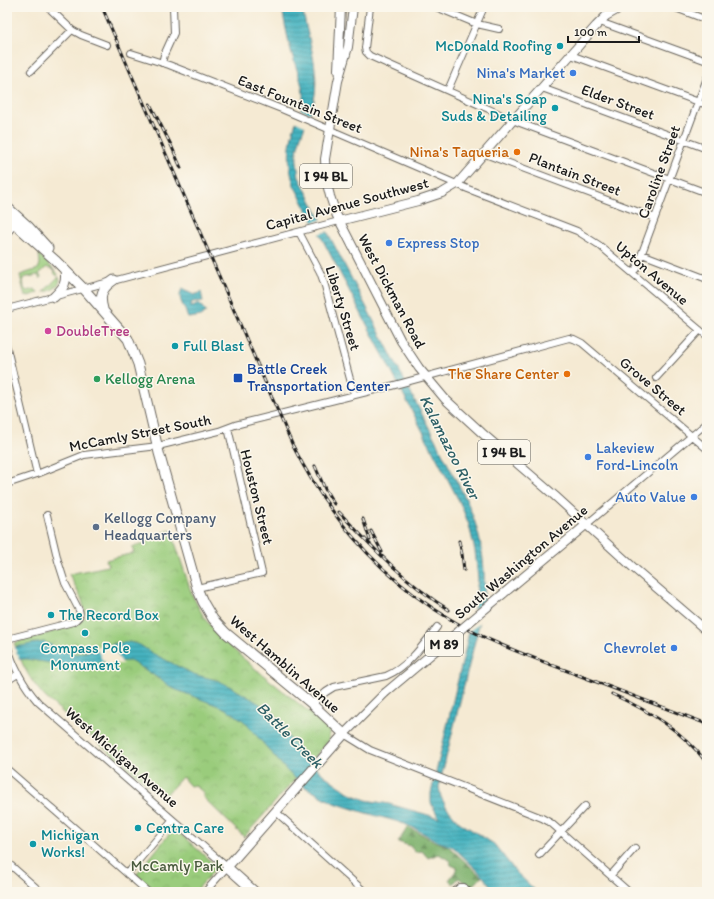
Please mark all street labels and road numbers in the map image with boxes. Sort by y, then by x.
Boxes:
street label: East Fountain Street [235,71,365,137]
street label: Elder Street [579,80,657,124]
street label: Caroline Street [634,123,684,221]
street label: Plantain Street [526,148,624,200]
road number: I 94 BL [300,164,352,188]
street label: Capital Avenue Southwest [264,173,431,234]
street label: West Dickman Road [354,231,430,352]
street label: Upton Avenue [612,237,692,309]
street label: Liberty Street [322,263,365,353]
street label: Grove Street [616,353,690,419]
street label: McCamly Street South [67,410,213,456]
road number: I 94 BL [478,440,530,464]
street label: Houston Street [236,447,278,547]
street label: South Washington Avenue [451,501,591,623]
street label: West Hamblin Avenue [226,611,344,717]
road number: M 89 [425,632,463,656]
street label: West Michigan Avenue [62,703,182,811]

